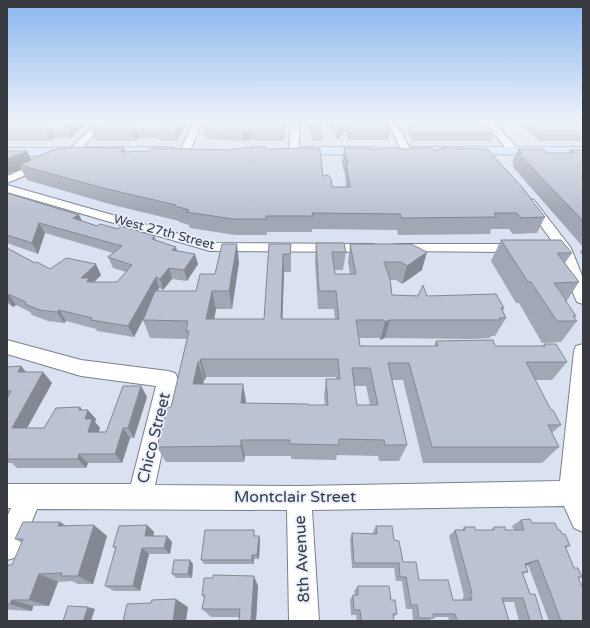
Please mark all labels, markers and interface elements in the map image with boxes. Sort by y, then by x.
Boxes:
street label: West 27th Street [112,211,216,253]
street label: Chico Street [133,390,175,486]
street label: Montclair Street [234,487,356,507]
street label: 8th Avenue [290,515,314,603]

